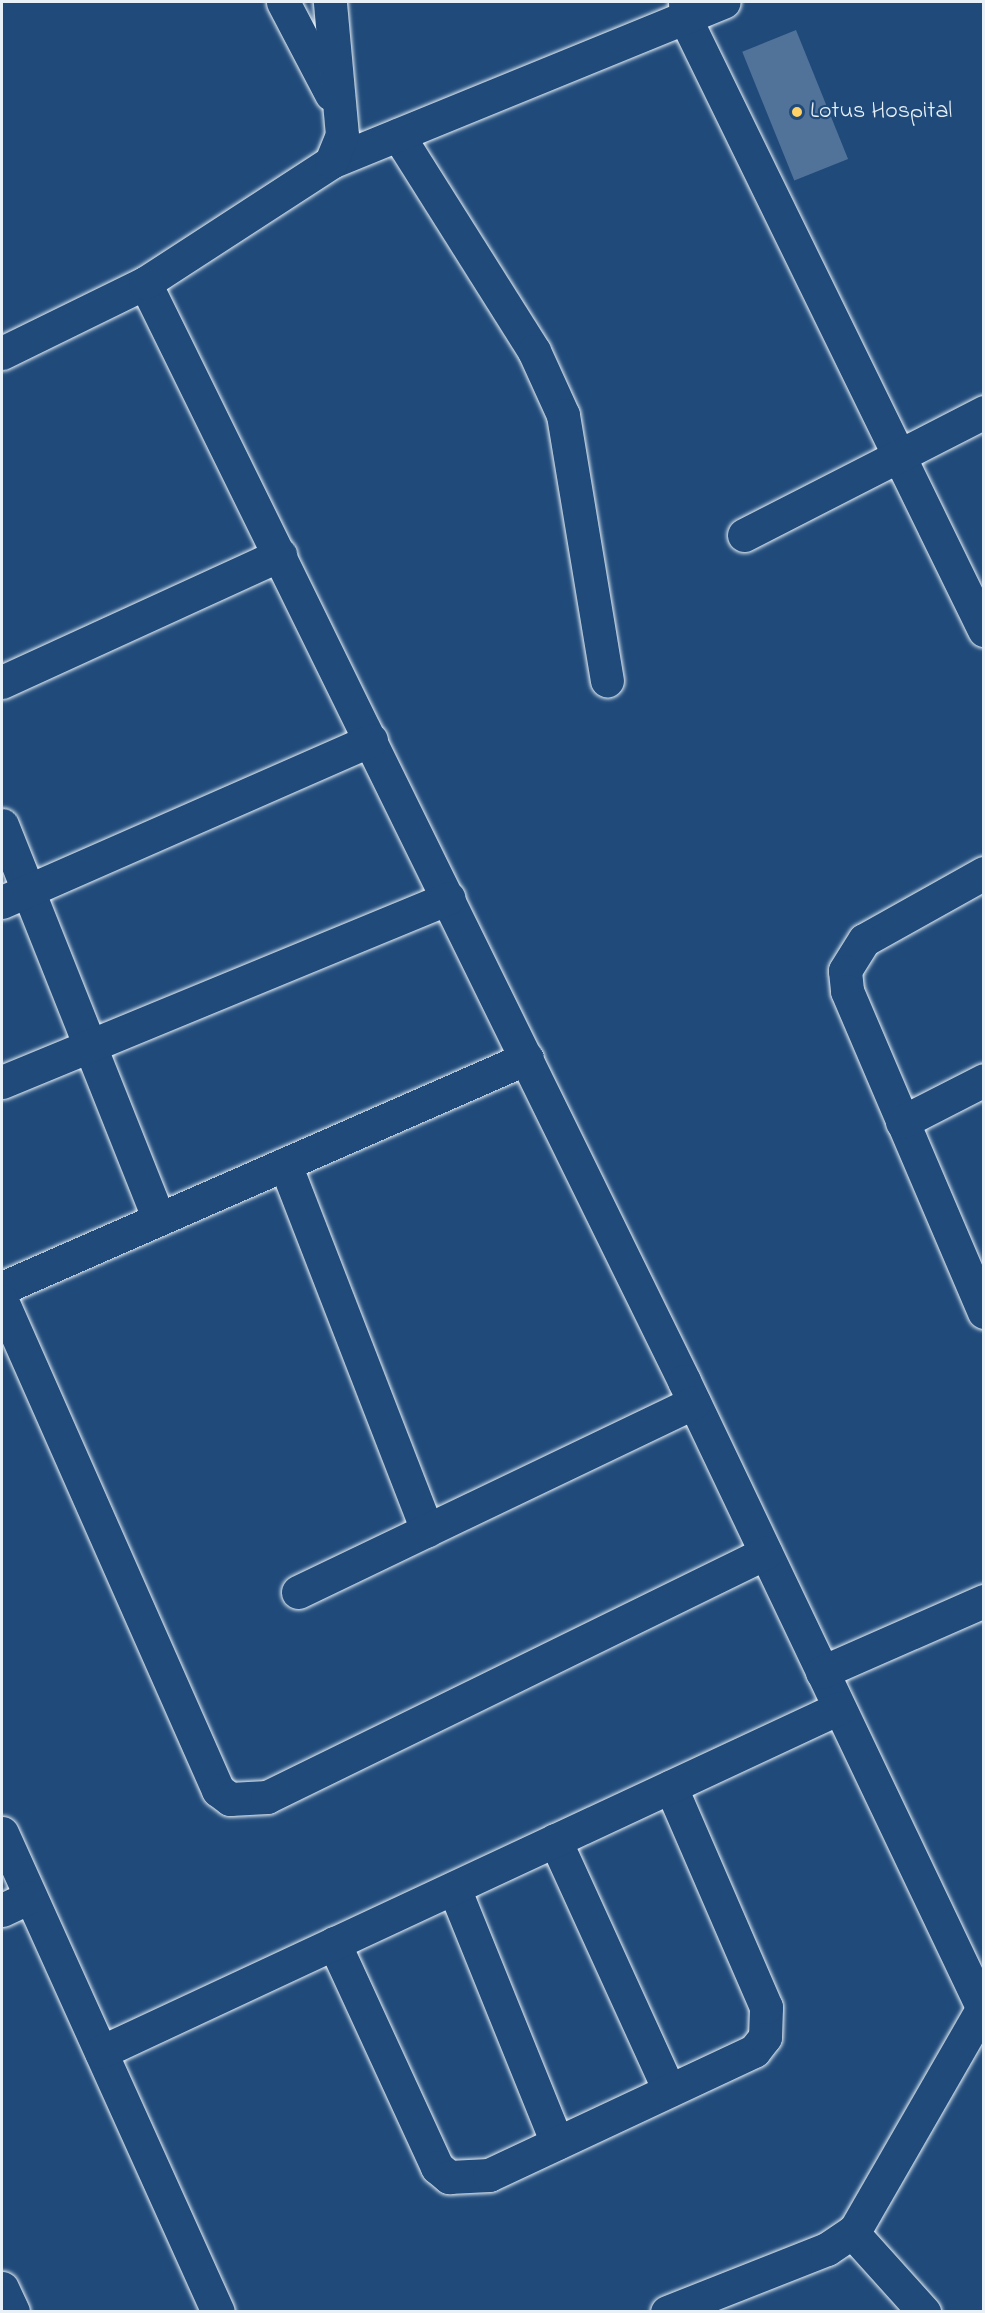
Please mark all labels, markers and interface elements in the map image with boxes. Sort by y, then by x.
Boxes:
place label: Lotus Hospital [810,98,952,126]
marker: Lotus Hospital [788,103,806,121]

